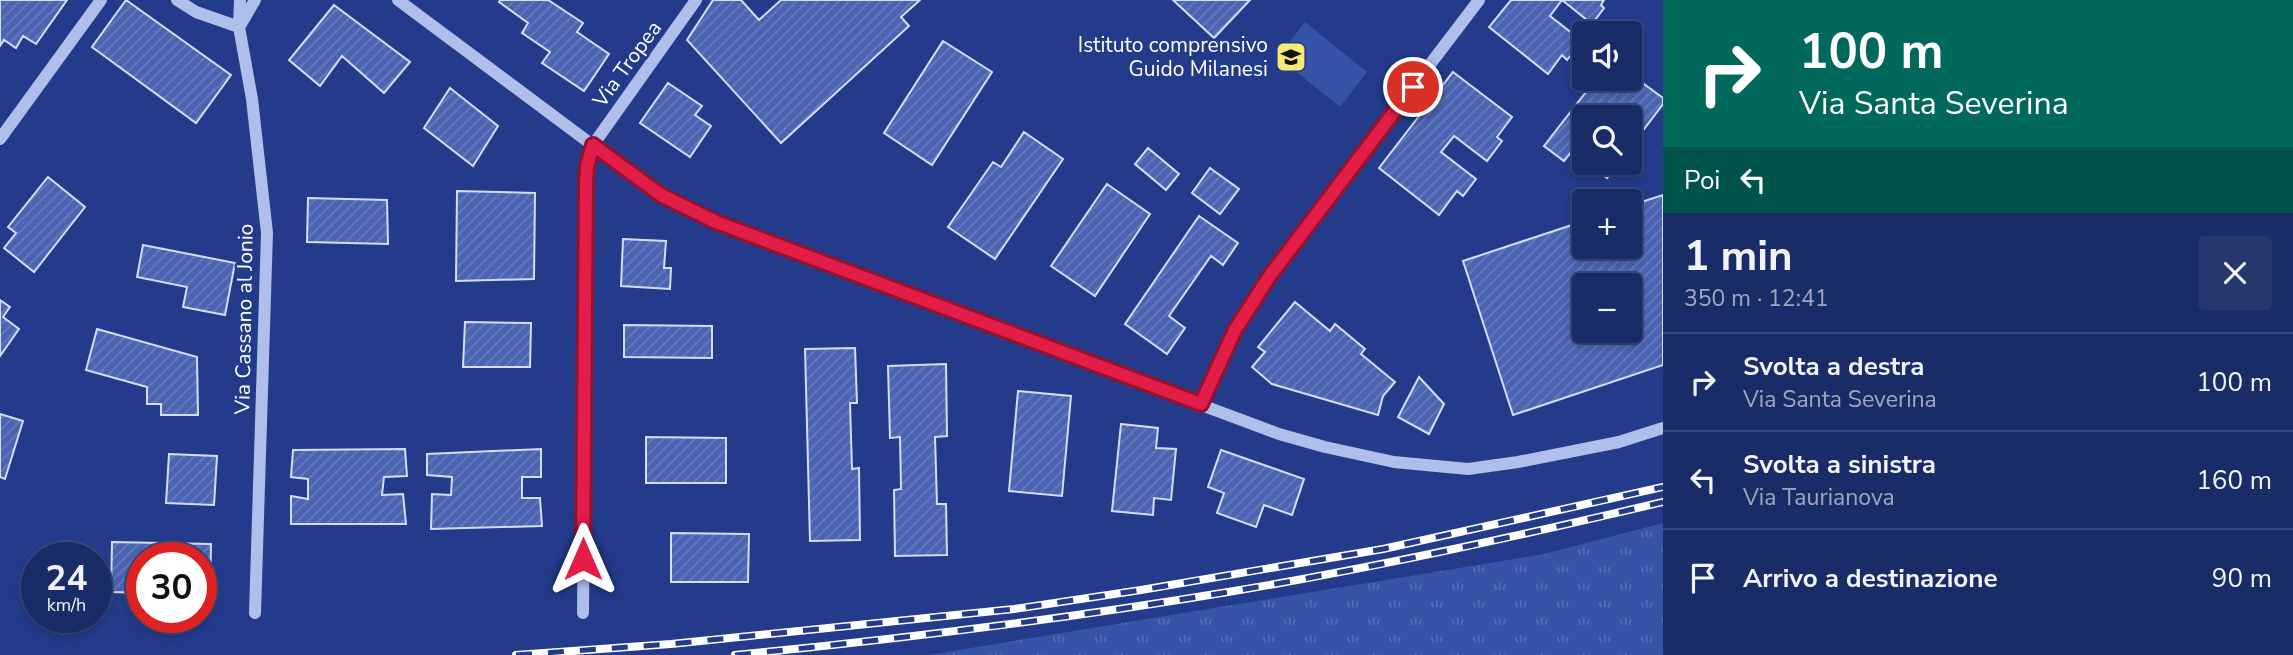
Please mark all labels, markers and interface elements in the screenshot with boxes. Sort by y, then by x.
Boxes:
street label: Via Tropea [586,15,668,114]
text: 100 m [1799,18,1943,85]
map controls [1572,21,1642,343]
button: sound [1572,21,1642,91]
icon: right [1684,28,1775,119]
place label: Istituto comprensivo Guido Milanesi [1078,31,1268,83]
school or university icon: Istituto comprensivo Guido Milanesi [1274,40,1308,74]
pin [1383,57,1443,117]
icon: arrive [1394,68,1432,106]
text: Via Santa Severina [1799,82,2069,125]
button: search [1572,105,1642,175]
icon: left [1734,161,1772,199]
text: Poi [1684,163,1720,198]
button: + [1572,189,1642,259]
street label: Via Cassano al Jonio [228,223,260,416]
text: 1 min [1684,228,1793,285]
button: close [2198,236,2272,310]
button: − [1572,273,1642,343]
text: 350 m · 12:41 [1684,283,1829,314]
text: Svolta a destra [1743,349,1925,384]
icon: right [1684,363,1722,401]
text: 100 m [2196,365,2272,400]
text: Via Santa Severina [1743,384,1937,415]
text: Svolta a sinistra [1743,447,1936,482]
icon: left [1684,461,1722,499]
text: 160 m [2196,463,2272,498]
text: Via Taurianova [1743,482,1895,513]
position arrow [546,522,620,596]
speed limit sign: 30 [126,542,217,633]
text: 24 [45,555,88,602]
icon: arrive [1684,559,1722,597]
text: Arrivo a destinazione [1743,561,1998,596]
text: 90 m [2212,561,2272,596]
text: km/h [47,593,86,617]

